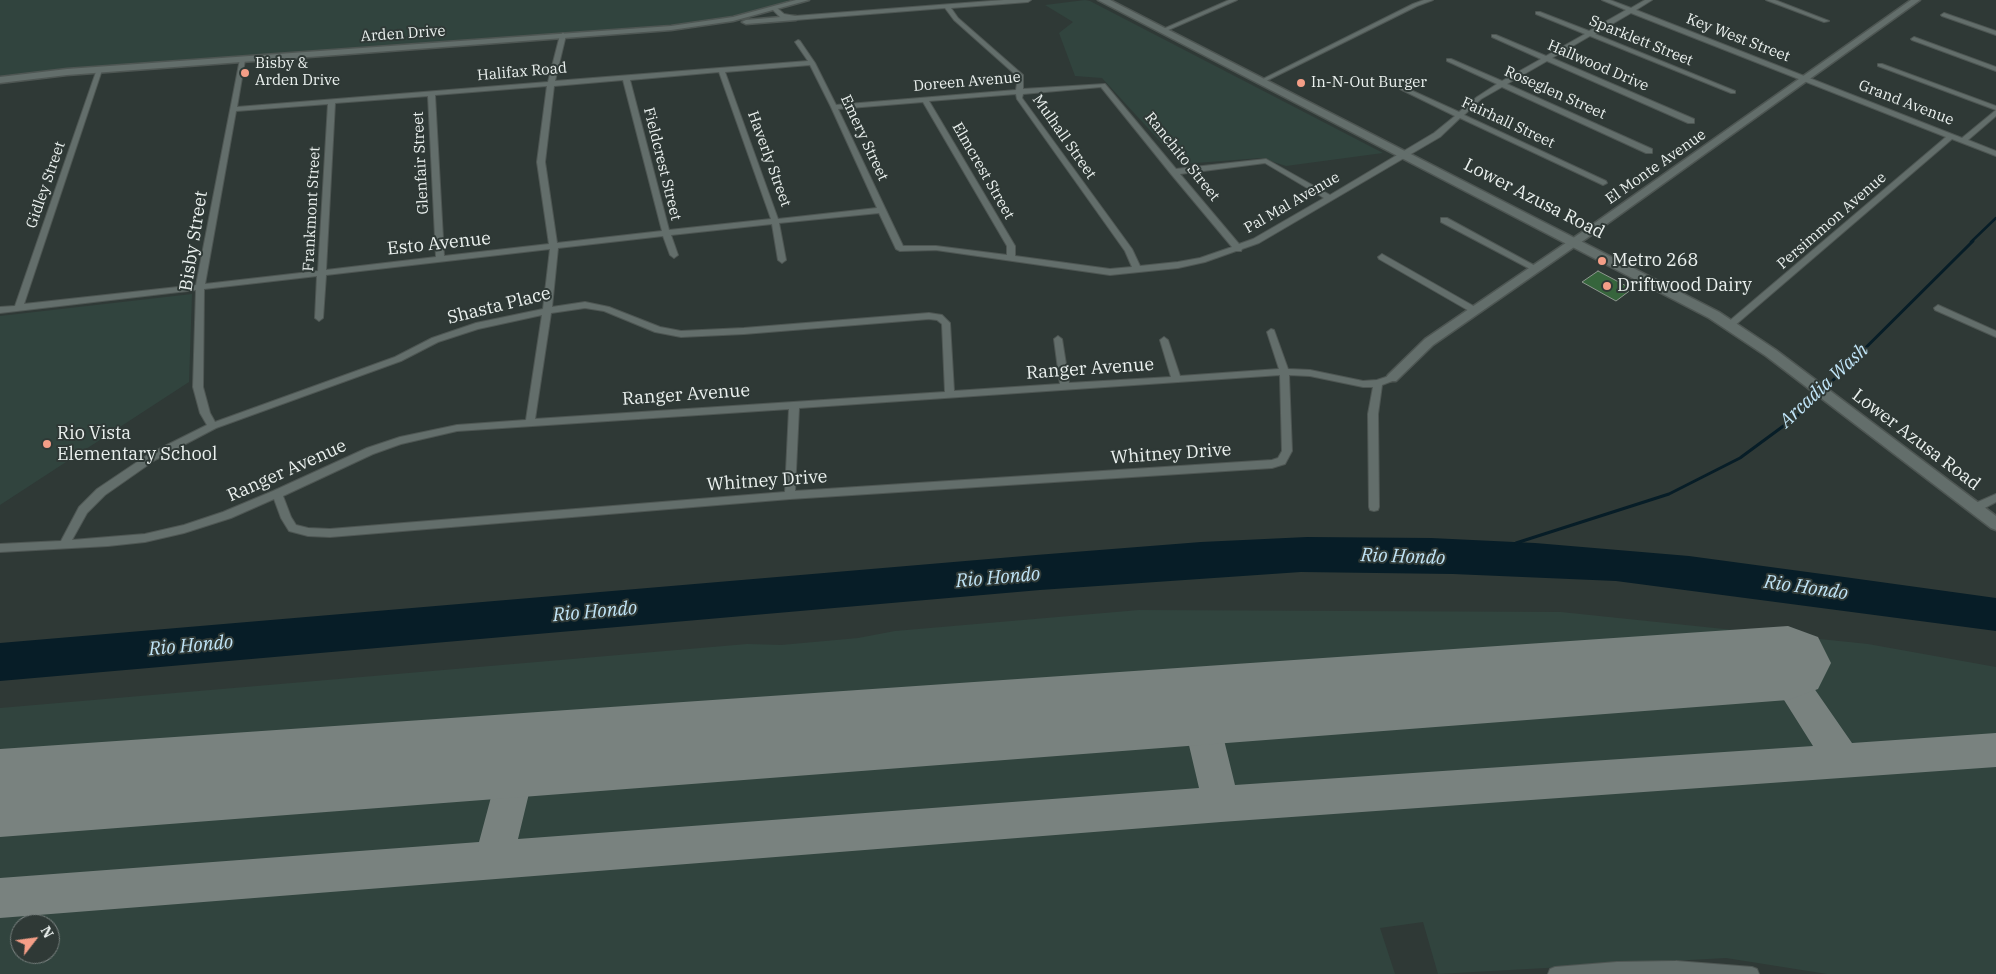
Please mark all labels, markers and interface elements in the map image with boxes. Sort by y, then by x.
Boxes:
street label: Key West Street [1684,10,1792,66]
street label: Sparklett Street [1587,12,1695,70]
street label: Arden Drive [360,22,446,46]
street label: Hallwood Drive [1545,37,1651,95]
place label: Bisby & Arden Drive [255,55,340,90]
street label: Halifax Road [476,59,568,85]
street label: Roseglen Street [1501,62,1609,124]
marker: Bisby & Arden Drive [239,67,251,79]
street label: Doreen Avenue [913,68,1021,96]
place label: In-N-Out Burger [1311,74,1427,92]
marker: In-N-Out Burger [1295,77,1307,89]
street label: Grand Avenue [1856,77,1956,129]
street label: Mulhall Street [1028,91,1100,183]
street label: Emery Street [836,92,892,184]
street label: Fairhall Street [1459,94,1557,152]
street label: Fieldcrest Street [639,106,685,222]
street label: Haverly Street [743,109,795,209]
street label: Ranchito Street [1141,109,1223,205]
street label: Glenfair Street [409,111,433,215]
street label: Elmcrest Street [948,119,1018,223]
street label: El Monte Avenue [1602,126,1710,208]
street label: Gidley Street [23,139,69,231]
street label: Frankmont Street [300,146,324,272]
street label: Lower Azusa Road [1460,154,1608,244]
street label: Pal Mal Avenue [1241,168,1343,238]
street label: Persimmon Avenue [1774,169,1890,273]
street label: Bisby Street [175,189,213,293]
street label: Esto Avenue [386,228,492,260]
place label: Metro 268 [1612,250,1698,272]
marker: Metro 268 [1596,255,1608,267]
place label: Driftwood Dairy [1617,275,1752,297]
marker: Driftwood Dairy [1601,280,1613,292]
street label: Shasta Place [445,283,553,329]
water label: Arcadia Wash [1775,339,1873,433]
street label: Ranger Avenue [1025,354,1155,384]
street label: Ranger Avenue [621,380,751,410]
street label: Lower Azusa Road [1848,385,1984,495]
place label: Rio Vista Elementary School [57,423,217,466]
street label: Ranger Avenue [224,435,350,507]
marker: Rio Vista Elementary School [41,438,53,450]
street label: Whitney Drive [1110,439,1232,469]
street label: Whitney Drive [706,466,828,496]
water label: Rio Hondo [1360,544,1446,570]
water label: Rio Hondo [955,563,1041,593]
water label: Rio Hondo [1762,571,1850,605]
water label: Rio Hondo [552,597,638,627]
water label: Rio Hondo [148,631,234,661]
north arrow [10,914,60,964]
text: N [37,923,58,941]

